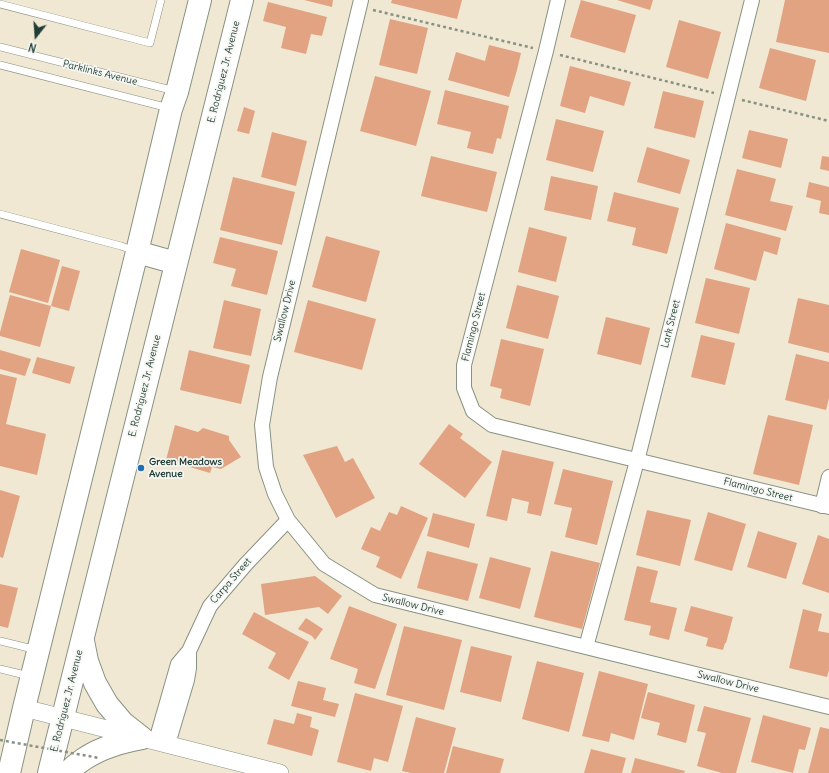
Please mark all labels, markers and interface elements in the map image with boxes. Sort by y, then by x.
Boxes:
north arrow [16,16,56,56]
street label: E. Rodriguez Jr. Avenue [205,20,243,124]
text: N [27,40,38,55]
street label: Parklinks Avenue [61,58,139,88]
street label: Swallow Drive [272,279,298,343]
street label: Flamingo Street [460,291,488,363]
street label: Lark Street [659,299,683,349]
street label: E. Rodriguez Jr. Avenue [126,334,164,438]
place label: Green Meadows Avenue [149,456,222,480]
marker: Green Meadows Avenue [136,463,146,473]
street label: Flamingo Street [722,476,794,504]
street label: Carpa Street [208,556,254,606]
street label: Swallow Drive [381,592,445,618]
street label: E. Rodriguez Jr. Avenue [48,649,86,753]
street label: Swallow Drive [696,669,760,695]

